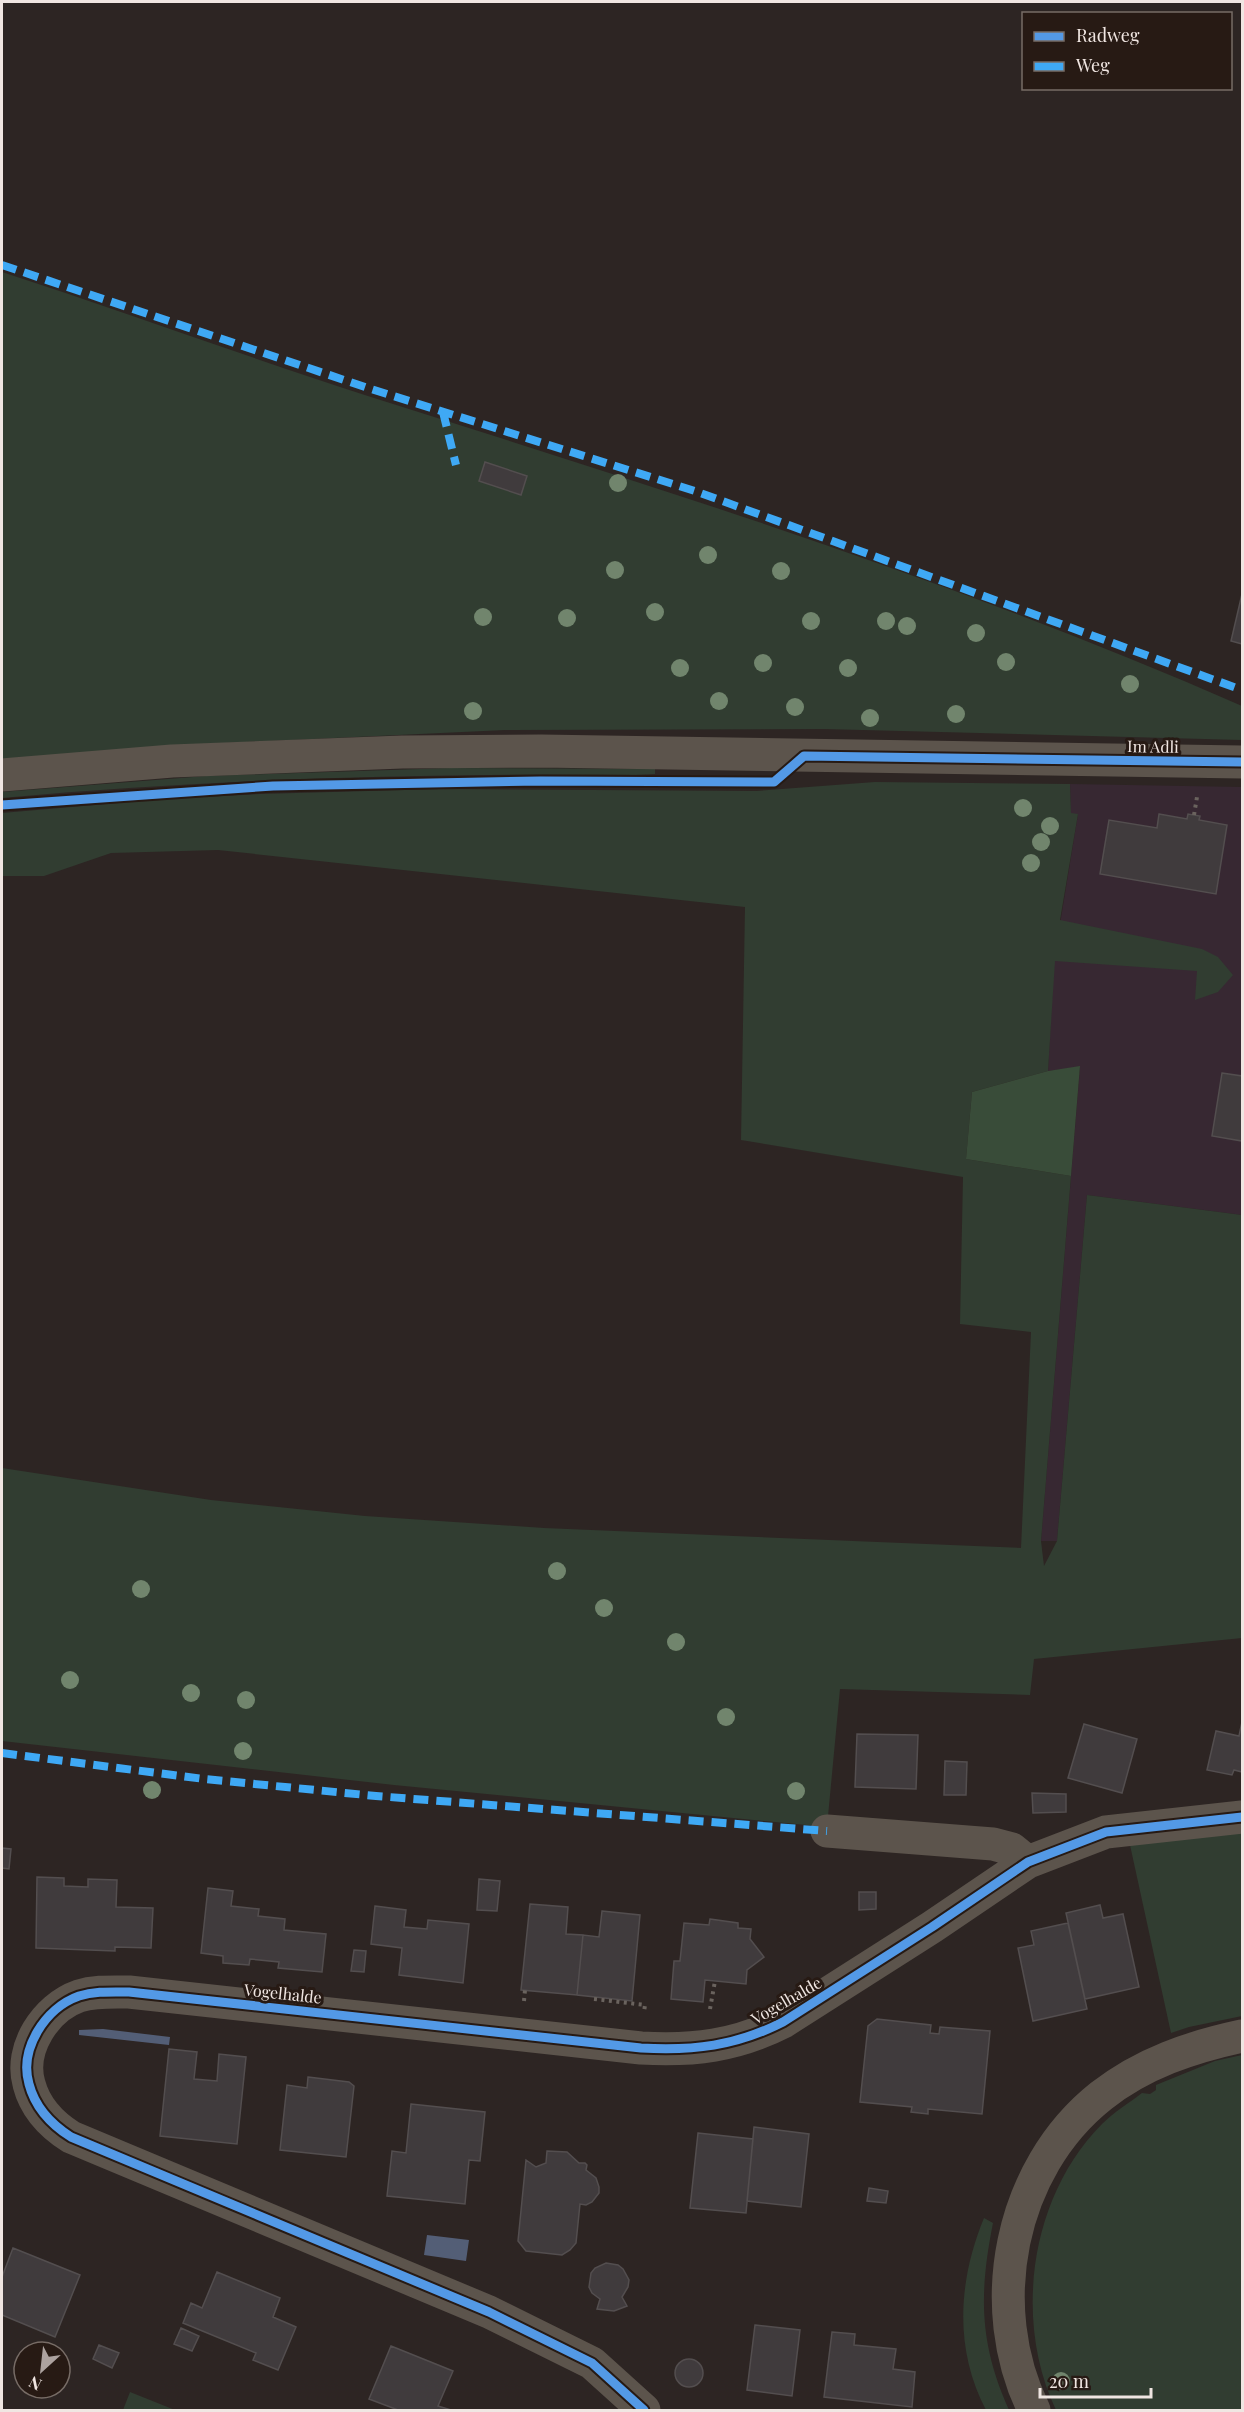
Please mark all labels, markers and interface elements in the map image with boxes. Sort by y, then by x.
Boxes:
legend [1022,12,1232,90]
text: Radweg [1076,23,1140,47]
text: Weg [1075,53,1110,77]
street label: Im Adli [1127,735,1179,757]
street label: Vogelhalde [746,1971,825,2029]
street label: Vogelhalde [242,1978,323,2008]
north arrow [12,2340,72,2400]
scale bar [1040,2361,1151,2399]
text: 20 m [1049,2369,1089,2393]
text: N [25,2372,45,2396]

